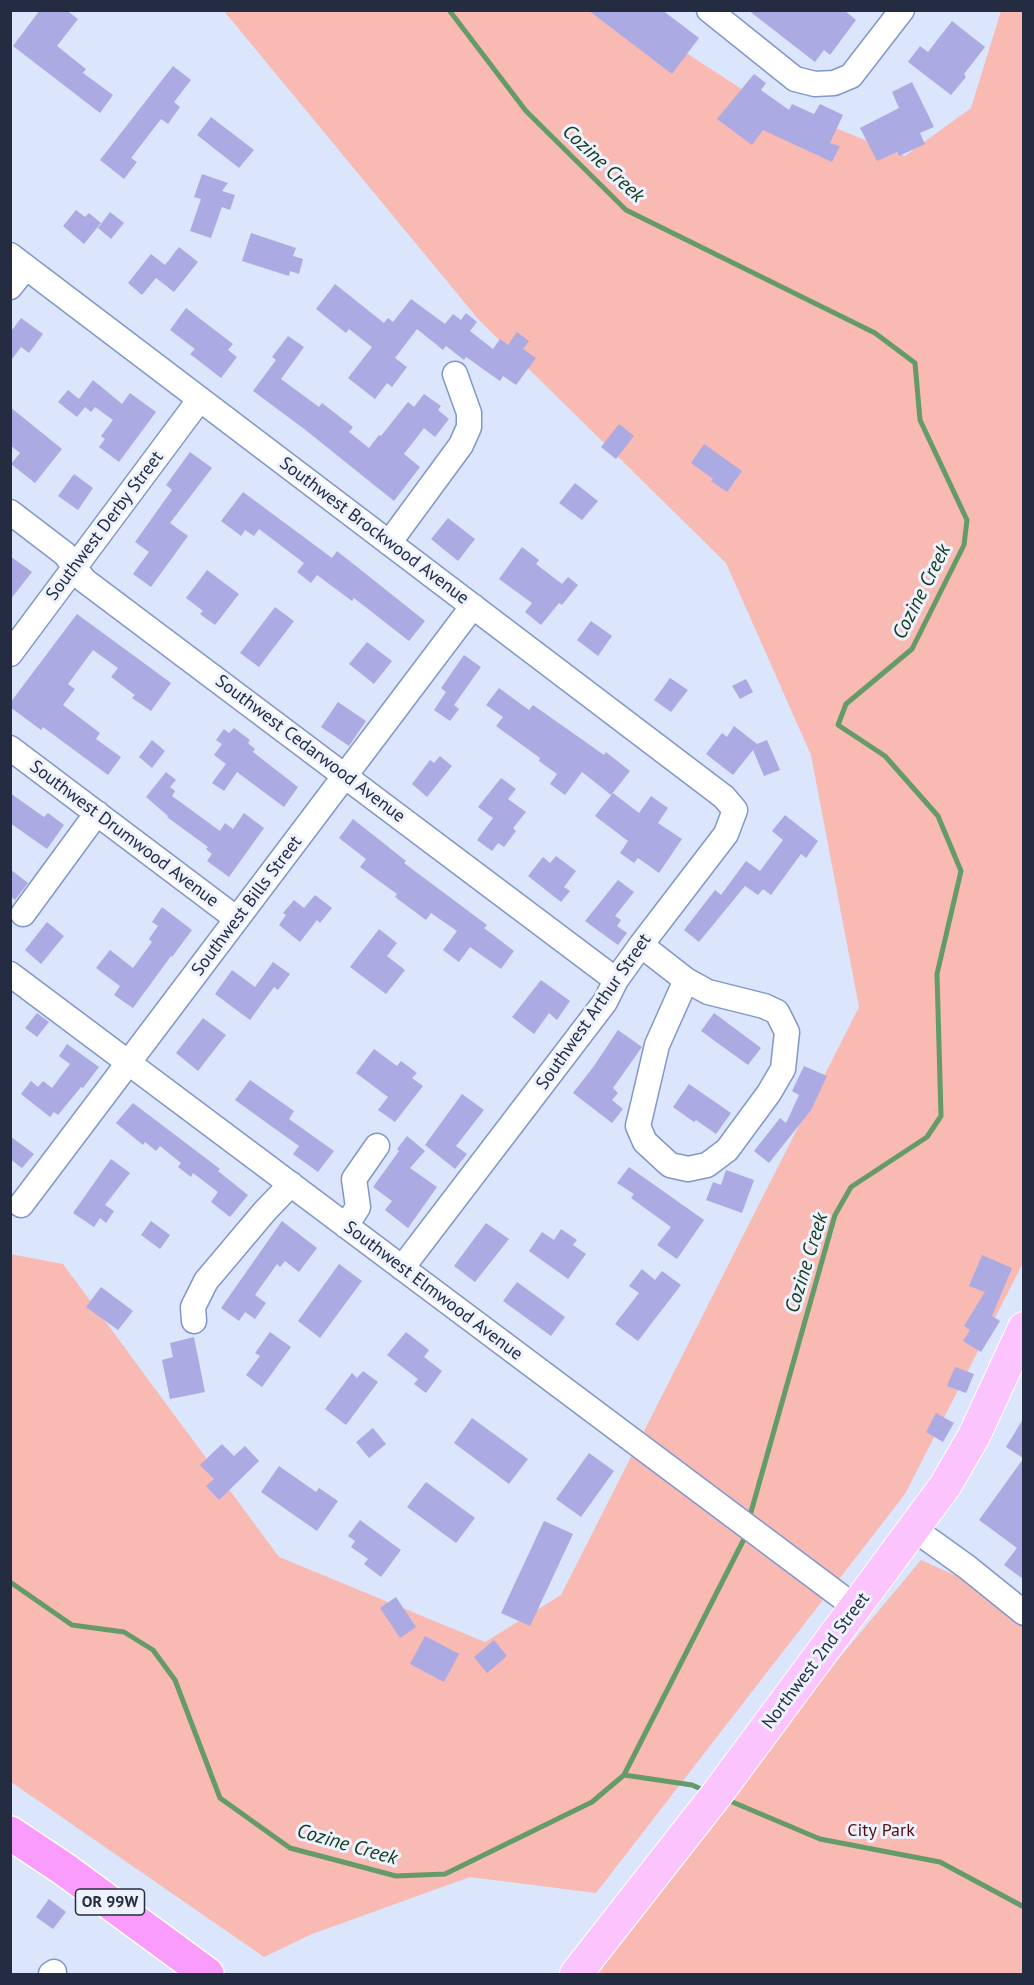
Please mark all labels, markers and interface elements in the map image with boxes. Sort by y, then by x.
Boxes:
water label: Cozine Creek [557,120,649,208]
street label: Southwest Derby Street [42,447,168,605]
street label: Southwest Brockwood Avenue [275,453,473,609]
water label: Cozine Creek [888,541,956,643]
street label: Southwest Cedarwood Avenue [211,671,409,827]
street label: Southwest Drumwood Avenue [25,756,223,912]
street label: Southwest Bills Street [187,832,307,980]
street label: Southwest Arthur Street [532,930,656,1094]
water label: Cozine Creek [780,1210,834,1316]
street label: Southwest Elmwood Avenue [339,1217,527,1365]
street label: Northwest 2nd Street [758,1589,874,1733]
water label: Cozine Creek [294,1819,400,1871]
park label: City Park [847,1820,915,1842]
road number: OR 99W [76,1889,144,1915]

